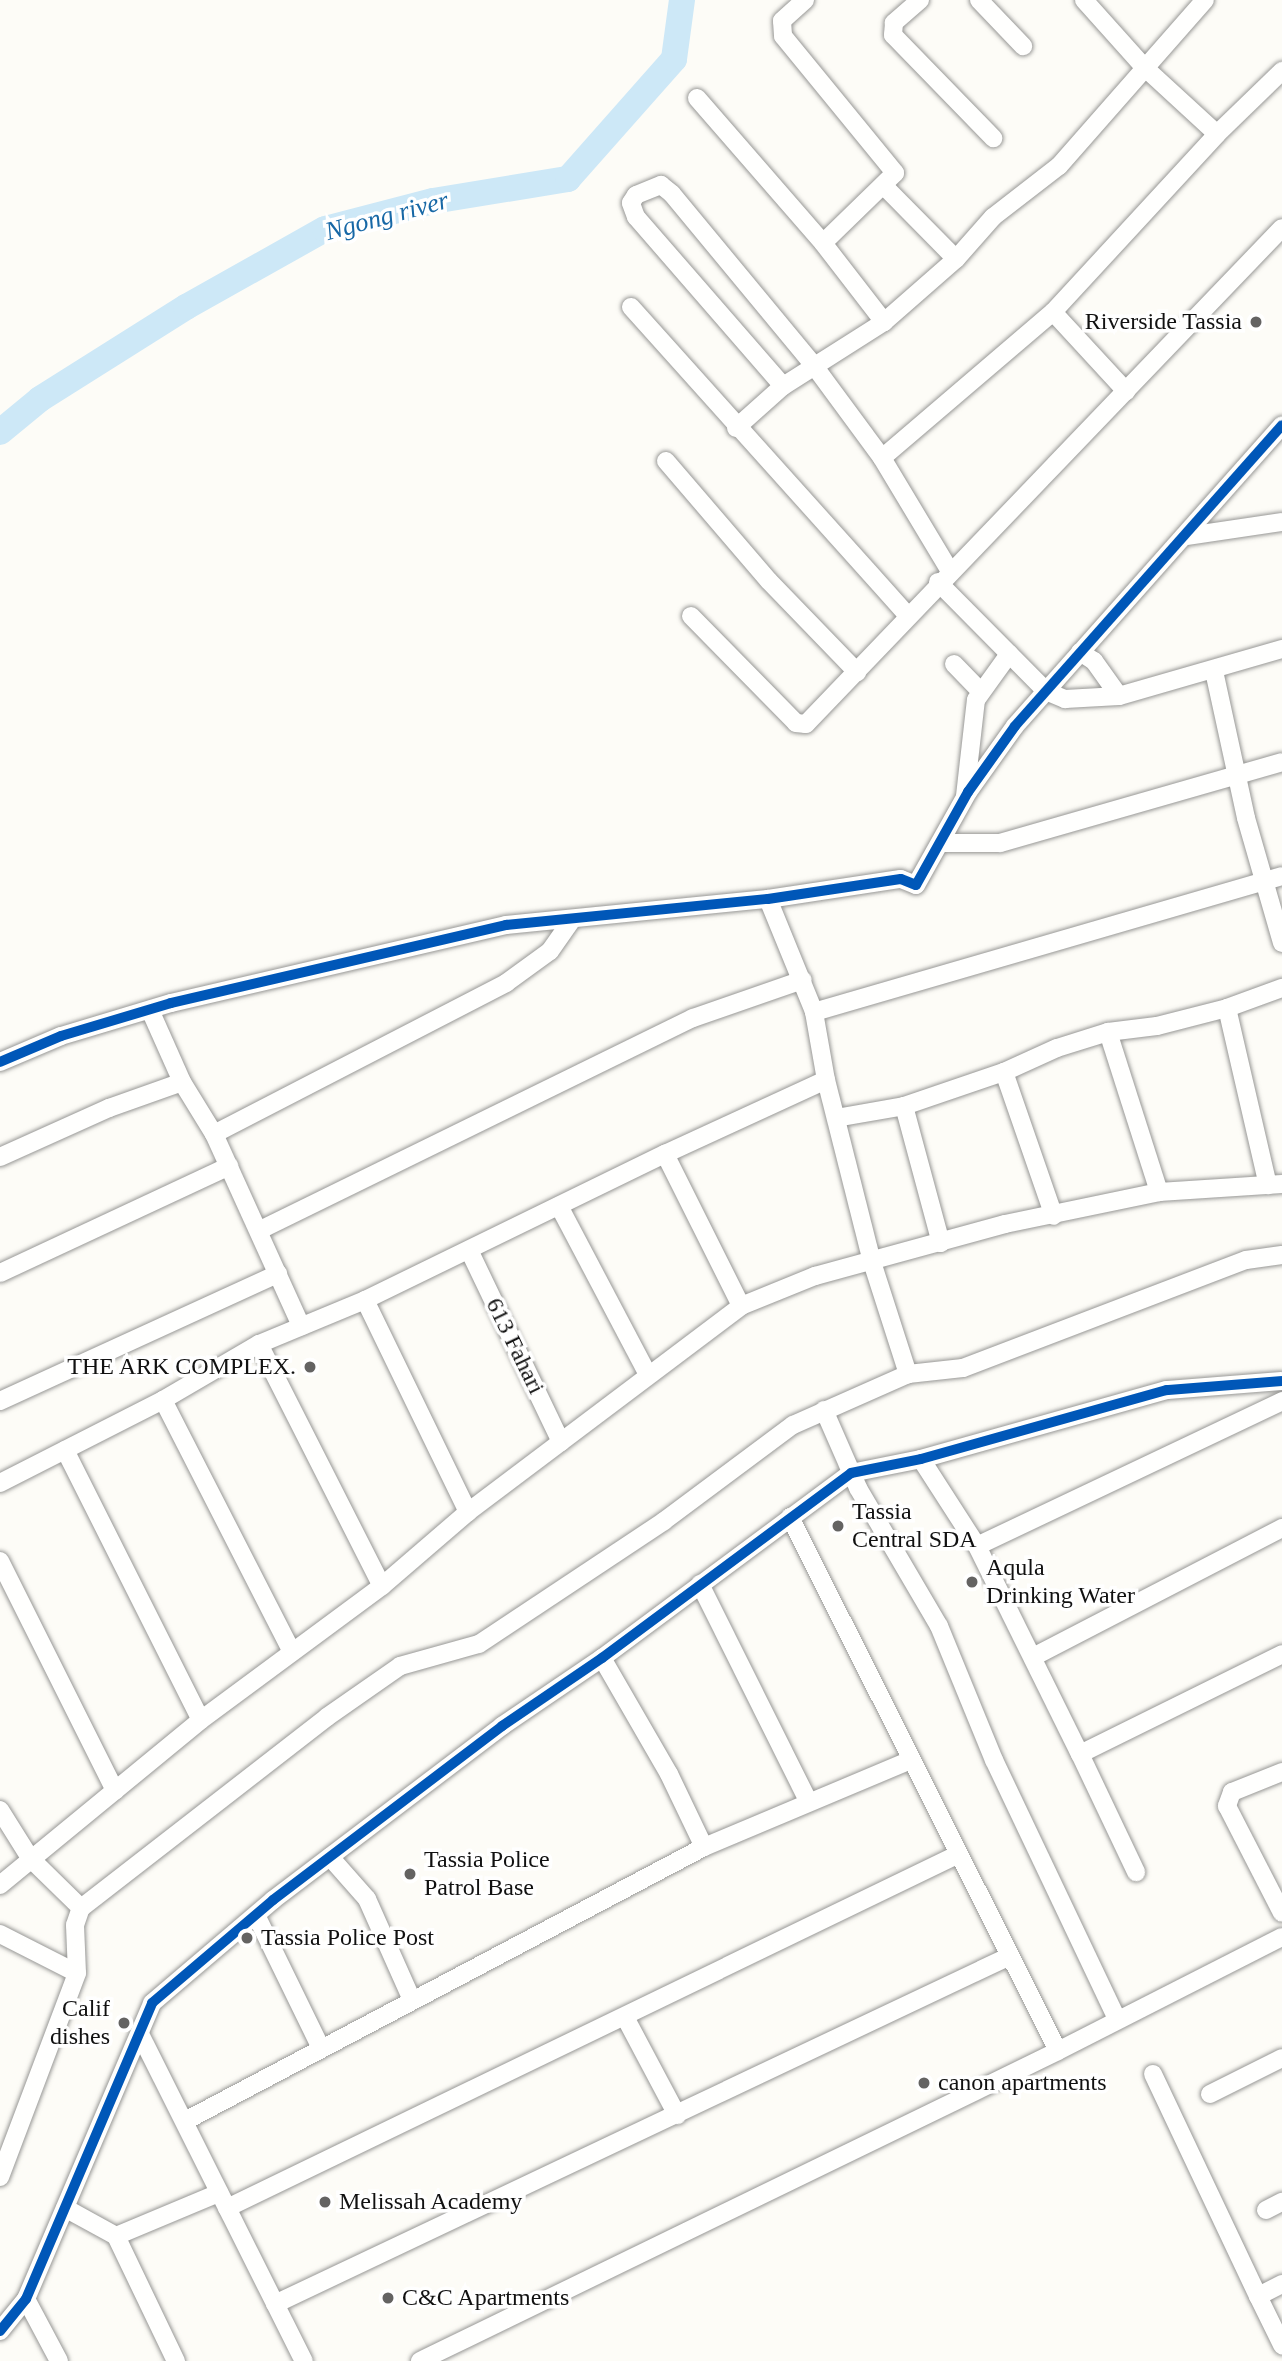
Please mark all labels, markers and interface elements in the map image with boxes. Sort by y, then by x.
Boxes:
water label: Ngong river [322,185,452,247]
place label: Riverside Tassia [1084,308,1242,336]
marker: Riverside Tassia [1248,314,1264,330]
street label: 613 Fahari [479,1293,551,1399]
place label: THE ARK COMPLEX. [66,1353,296,1381]
marker: THE ARK COMPLEX. [302,1359,318,1375]
place label: Tassia Central SDA [852,1498,977,1554]
marker: Tassia Central SDA [830,1518,846,1534]
place label: Aqula Drinking Water [986,1554,1135,1610]
marker: Aqula Drinking Water [964,1574,980,1590]
place label: Tassia Police Patrol Base [424,1846,550,1902]
marker: Tassia Police Patrol Base [402,1866,418,1882]
place label: Tassia Police Post [261,1924,434,1952]
marker: Tassia Police Post [239,1930,255,1946]
place label: Calif dishes [50,1995,110,2051]
marker: Calif dishes [116,2015,132,2031]
place label: canon apartments [938,2069,1107,2097]
marker: canon apartments [916,2075,932,2091]
place label: Melissah Academy [339,2188,524,2216]
marker: Melissah Academy [317,2194,333,2210]
place label: C&C Apartments [402,2284,571,2312]
marker: C&C Apartments [380,2290,396,2306]

